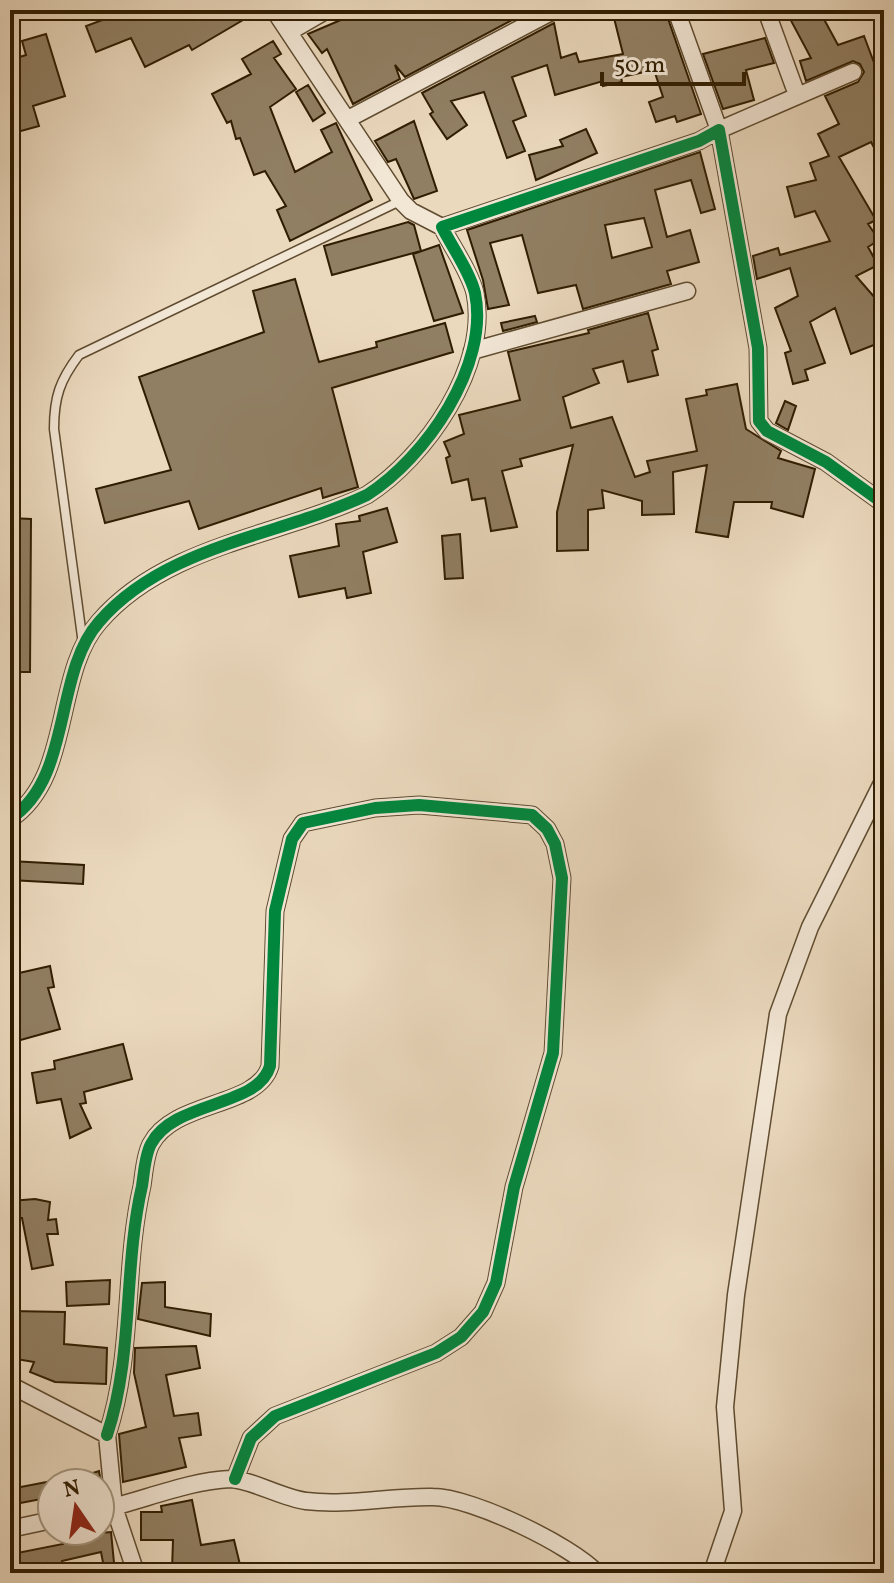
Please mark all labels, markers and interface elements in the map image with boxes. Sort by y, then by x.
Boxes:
scale bar [602,36,744,86]
text: 50 m [614,49,666,83]
north arrow [36,1467,116,1547]
text: N [61,1473,83,1507]

